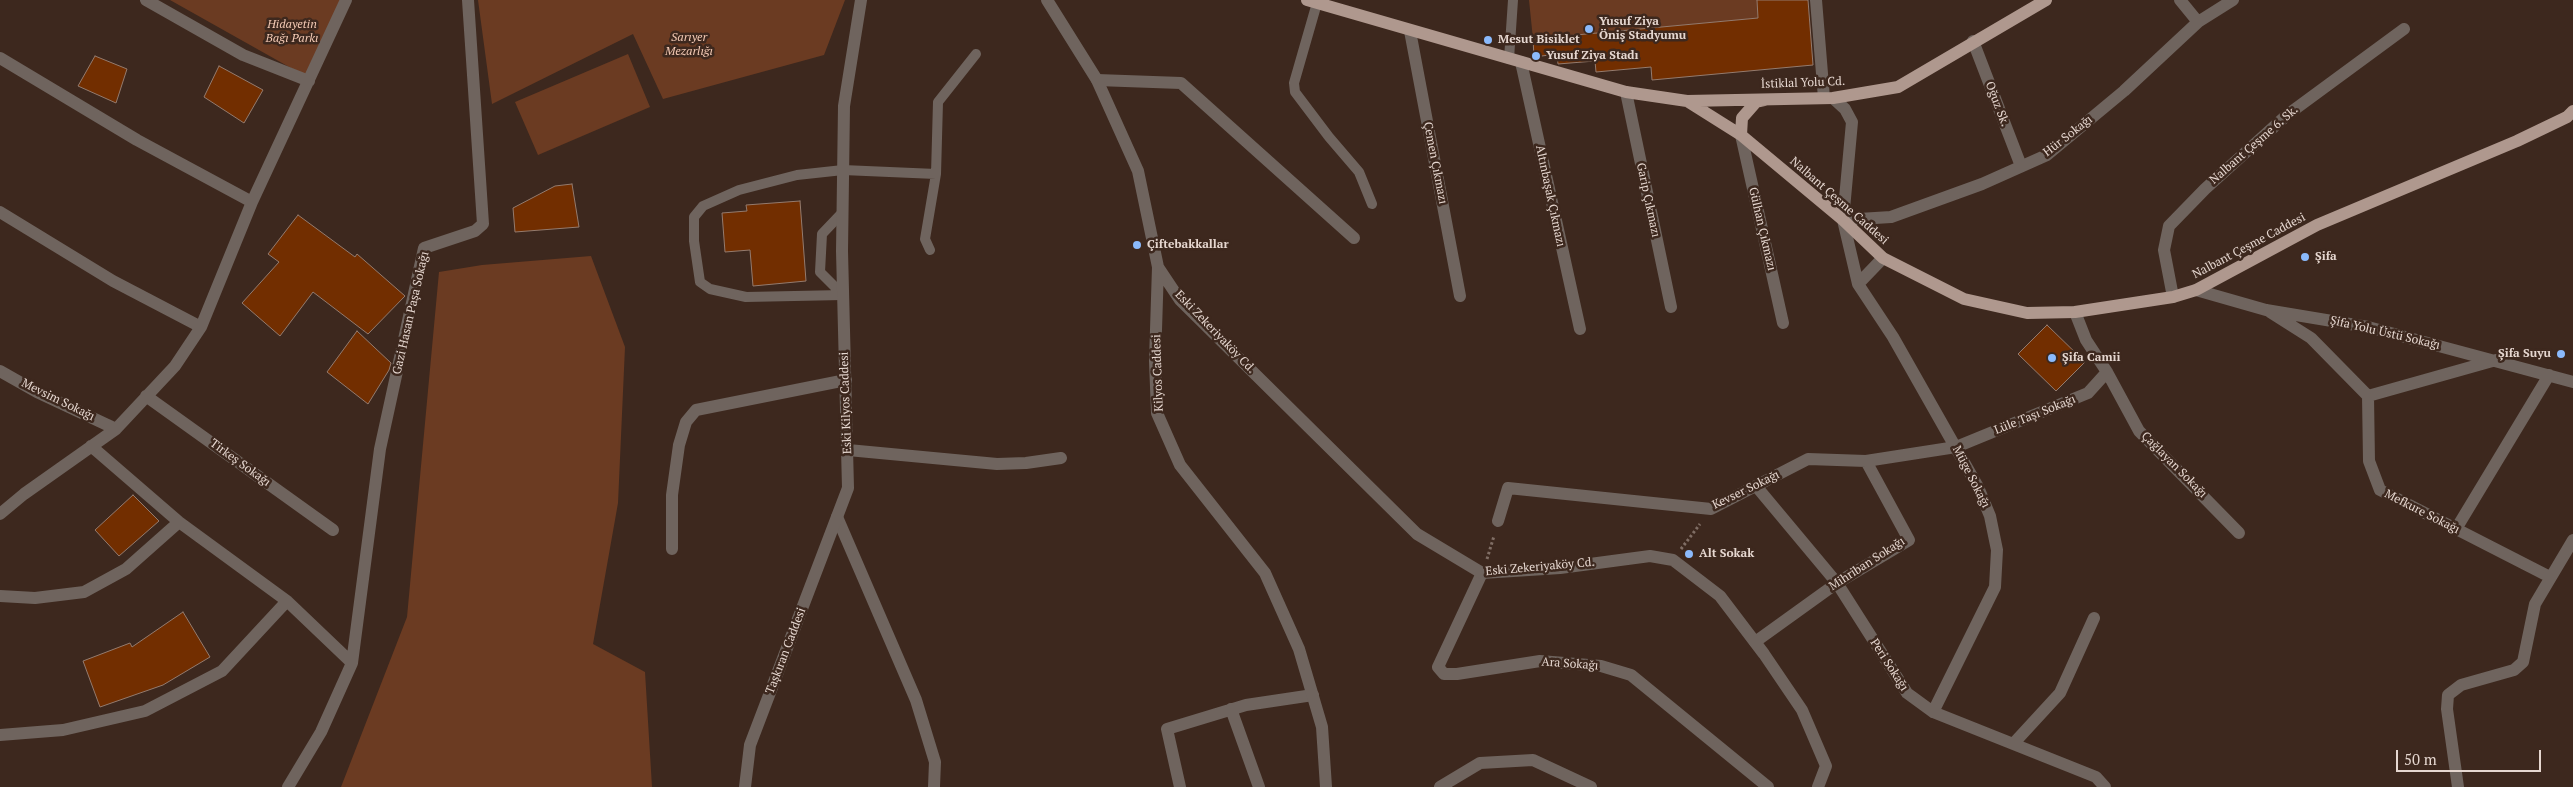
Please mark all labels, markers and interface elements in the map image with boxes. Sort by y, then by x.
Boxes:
place label: Yusuf Ziya Öniş Stadyumu [1599,15,1686,43]
park label: Hidayetin Bağı Parkı [266,18,318,46]
marker: Yusuf Ziya Öniş Stadyumu [1583,23,1595,35]
park label: Sarıyer Mezarlığı [665,31,713,59]
place label: Mesut Bisiklet [1498,33,1580,47]
marker: Mesut Bisiklet [1482,34,1494,46]
place label: Yusuf Ziya Stadı [1546,49,1639,63]
marker: Yusuf Ziya Stadı [1530,50,1542,62]
street label: İstiklal Yolu Cd. [1761,74,1845,92]
street label: Oğuz Sk. [1982,80,2012,128]
street label: Nalbant Çeşme 6. Sk. [2207,103,2301,187]
street label: Hür Sokağı [2041,112,2095,160]
street label: Çemen Çıkmazı [1420,121,1450,205]
street label: Altınbaşak Çıkmazı [1532,144,1568,248]
street label: Nalbant Çeşme Caddesi [1787,154,1891,248]
street label: Garip Çıkmazı [1633,161,1663,239]
street label: Gülhan Çıkmazı [1745,186,1779,272]
street label: Nalbant Çeşme Caddesi [2190,210,2308,282]
place label: Çiftebakkallar [1147,238,1229,252]
marker: Çiftebakkallar [1131,239,1143,251]
street label: Gazi Hasan Paşa Sokağı [390,250,432,376]
place label: Şifa [2315,250,2337,264]
marker: Şifa [2299,251,2311,263]
street label: Eski Zekeriyaköy Cd. [1172,288,1258,376]
street label: Şifa Yolu Üstü Sokağı [2329,313,2441,353]
street label: Kilyos Caddesi [1149,334,1167,412]
place label: Şifa Suyu [2498,347,2551,361]
marker: Şifa Suyu [2555,348,2567,360]
place label: Şifa Camii [2062,351,2121,365]
street label: Eski Kilyos Caddesi [837,352,855,454]
marker: Şifa Camii [2046,352,2058,364]
street label: Mevsim Sokağı [19,376,97,424]
street label: Lüle Taşı Sokağı [1992,392,2078,438]
street label: Çağlayan Sokağı [2138,429,2210,501]
street label: Tirkeş Sokağı [207,436,273,490]
street label: Müge Sokağı [1949,444,1993,510]
street label: Kevser Sokağı [1710,468,1782,512]
street label: Mefkure Sokağı [2382,487,2462,537]
street label: Mihriban Sokağı [1827,534,1907,594]
place label: Alt Sokak [1699,547,1754,561]
marker: Alt Sokak [1683,548,1695,560]
street label: Eski Zekeriyaköy Cd. [1485,555,1595,579]
street label: Taşkıran Caddesi [763,606,809,696]
street label: Peri Sokağı [1867,636,1911,694]
street label: Ara Sokağı [1541,655,1599,673]
scale bar [2398,740,2543,772]
text: 50 m [2404,749,2437,769]

